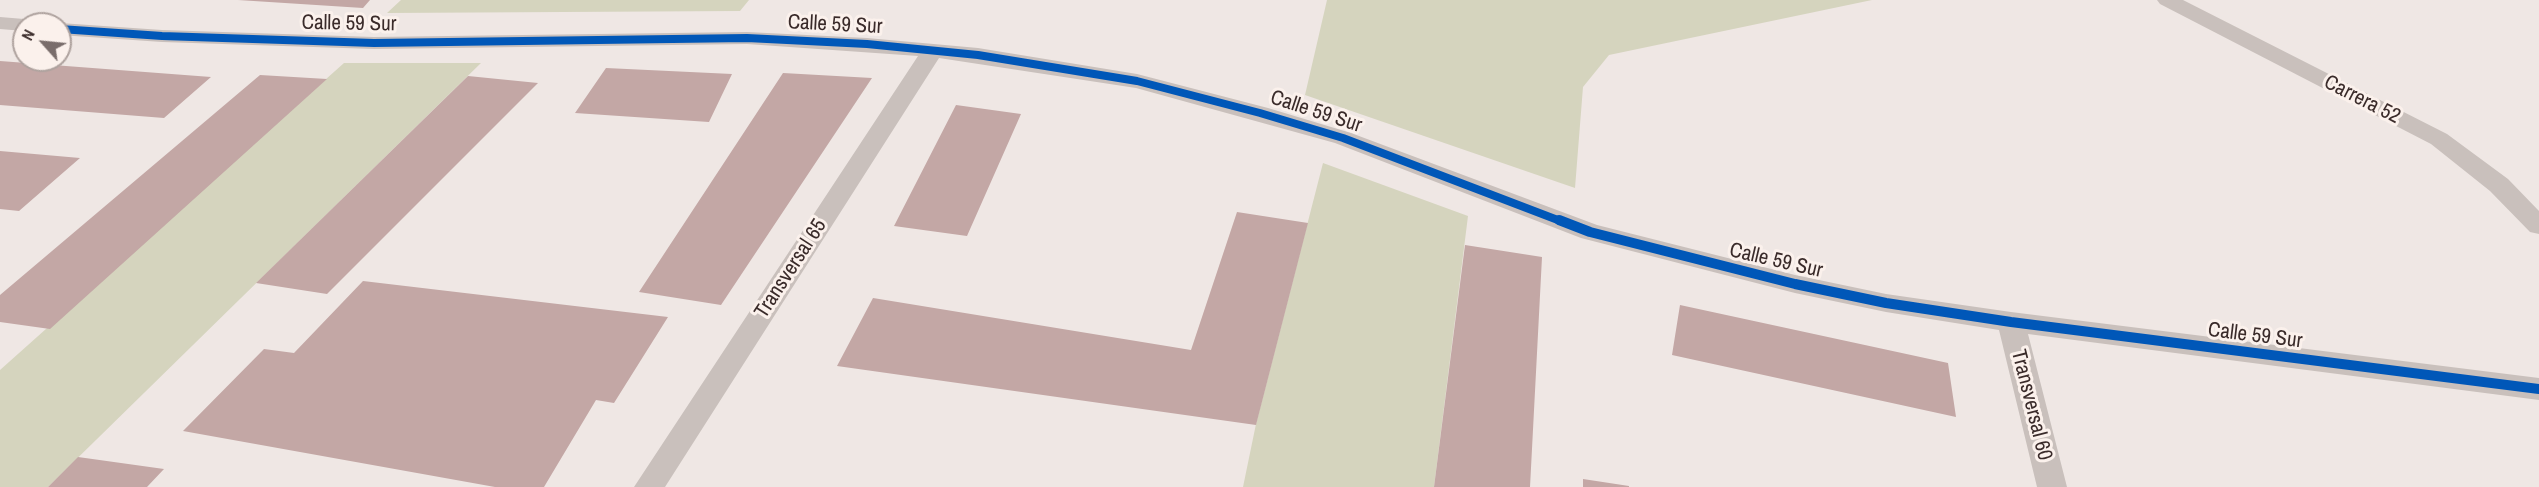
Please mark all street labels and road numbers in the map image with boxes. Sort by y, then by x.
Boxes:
street label: Calle 59 Sur [787,10,883,40]
street label: Calle 59 Sur [301,11,397,37]
street label: Carrera 52 [2320,70,2404,130]
street label: Calle 59 Sur [1267,85,1365,139]
street label: Transversal 65 [750,215,832,323]
street label: Calle 59 Sur [1727,238,1825,284]
street label: Calle 59 Sur [2206,318,2304,354]
street label: Transversal 60 [2005,347,2057,463]

